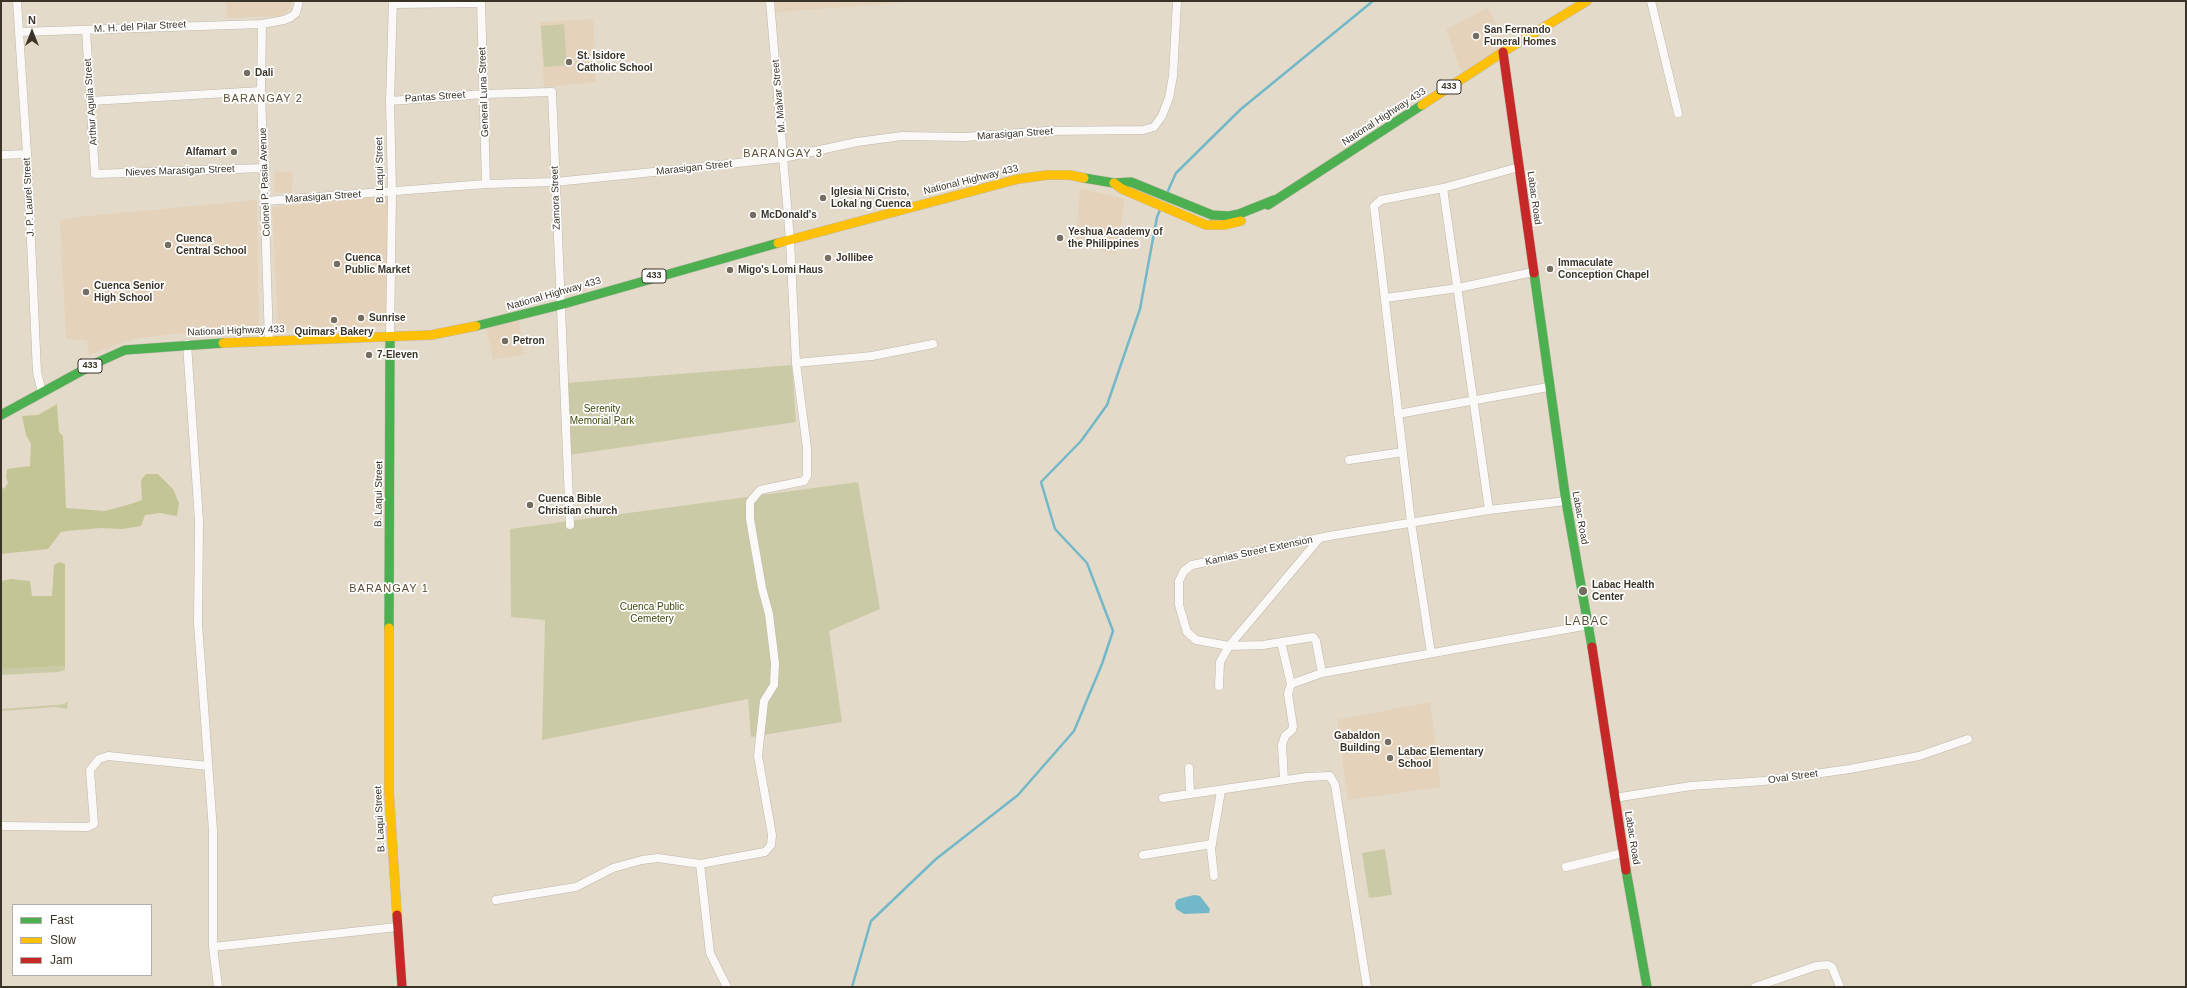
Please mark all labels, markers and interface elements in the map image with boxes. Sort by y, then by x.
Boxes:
north arrow [12,12,52,52]
text: N [28,14,36,26]
street label: M. H. del Pilar Street [94,19,186,35]
place label: San Fernando Funeral Homes [1484,24,1556,48]
marker: San Fernando Funeral Homes [1471,31,1481,41]
street label: General Luna Street [476,47,492,137]
place label: St. Isidore Catholic School [577,50,653,74]
marker: St. Isidore Catholic School [564,57,574,67]
street label: Arthur Aguila Street [82,58,100,146]
street label: M. Malvar Street [770,59,788,133]
place label: Dali [255,67,273,79]
marker: Dali [242,68,252,78]
road number: 433 [1437,80,1461,94]
street label: National Highway 433 [1340,85,1428,149]
street label: Pantas Street [404,89,466,105]
district label: BARANGAY 2 [223,92,303,106]
street label: Marasigan Street [977,125,1053,143]
street label: Colonel P. Pasia Avenue [257,127,273,237]
street label: B. Laqui Street [373,137,387,203]
place label: Alfamart [185,146,226,158]
marker: Alfamart [229,147,239,157]
district label: BARANGAY 3 [743,147,823,161]
street label: J. P. Laurel Street [21,157,37,237]
street label: Marasigan Street [656,158,732,178]
street label: National Highway 433 [922,162,1020,198]
street label: Nieves Marasigan Street [125,163,235,179]
street label: Zamora Street [549,166,563,230]
street label: Labac Road [1524,170,1544,226]
place label: Iglesia Ni Cristo, Lokal ng Cuenca [831,186,911,210]
street label: Marasigan Street [285,188,361,206]
marker: Iglesia Ni Cristo, Lokal ng Cuenca [818,193,828,203]
place label: McDonald's [761,209,817,221]
marker: McDonald's [748,210,758,220]
place label: Yeshua Academy of the Philippines [1068,226,1162,250]
place label: Cuenca Central School [176,233,247,256]
marker: Yeshua Academy of the Philippines [1055,233,1065,243]
marker: Cuenca Central School [163,240,173,250]
place label: Cuenca Public Market [345,252,410,276]
place label: Jollibee [836,252,873,264]
marker: Jollibee [823,253,833,263]
place label: Immaculate Conception Chapel [1558,257,1649,280]
marker: Cuenca Public Market [332,259,342,269]
place label: Migo's Lomi Haus [738,264,823,276]
marker: Immaculate Conception Chapel [1545,264,1555,274]
marker: Migo's Lomi Haus [725,265,735,275]
road number: 433 [642,269,666,283]
street label: National Highway 433 [506,275,602,313]
place label: Cuenca Senior High School [94,280,164,304]
marker: Cuenca Senior High School [81,287,91,297]
place label: Sunrise [369,312,406,324]
marker: Sunrise [356,313,366,323]
marker: Quimars' Bakery [329,315,339,325]
street label: National Highway 433 [187,323,285,339]
place label: Quimars' Bakery [294,326,374,338]
place label: Petron [513,335,545,347]
marker: Petron [500,336,510,346]
place label: 7-Eleven [377,349,418,361]
marker: 7-Eleven [364,350,374,360]
road number: 433 [78,359,102,373]
park label: Serenity Memorial Park [570,403,634,426]
street label: B. Laqui Street [372,461,386,527]
street label: Labac Road [1569,490,1591,546]
place label: Cuenca Bible Christian church [538,493,617,516]
marker: Cuenca Bible Christian church [525,500,535,510]
street label: Kamias Street Extension [1204,534,1314,568]
place label: Labac Health Center [1592,579,1654,602]
district label: BARANGAY 1 [349,582,429,596]
marker: Labac Health Center [1577,585,1589,597]
park label: Cuenca Public Cemetery [620,601,684,624]
district label: LABAC [1565,615,1609,629]
place label: Gabaldon Building [1334,730,1380,754]
marker: Gabaldon Building [1383,737,1393,747]
place label: Labac Elementary School [1398,746,1484,770]
marker: Labac Elementary School [1385,753,1395,763]
street label: Oval Street [1767,768,1819,786]
street label: B. Laqui Street [372,786,388,852]
street label: Labac Road [1622,810,1642,866]
legend [12,904,152,976]
text: Fast [50,913,73,927]
text: Slow [50,933,76,947]
text: Jam [50,953,73,967]

